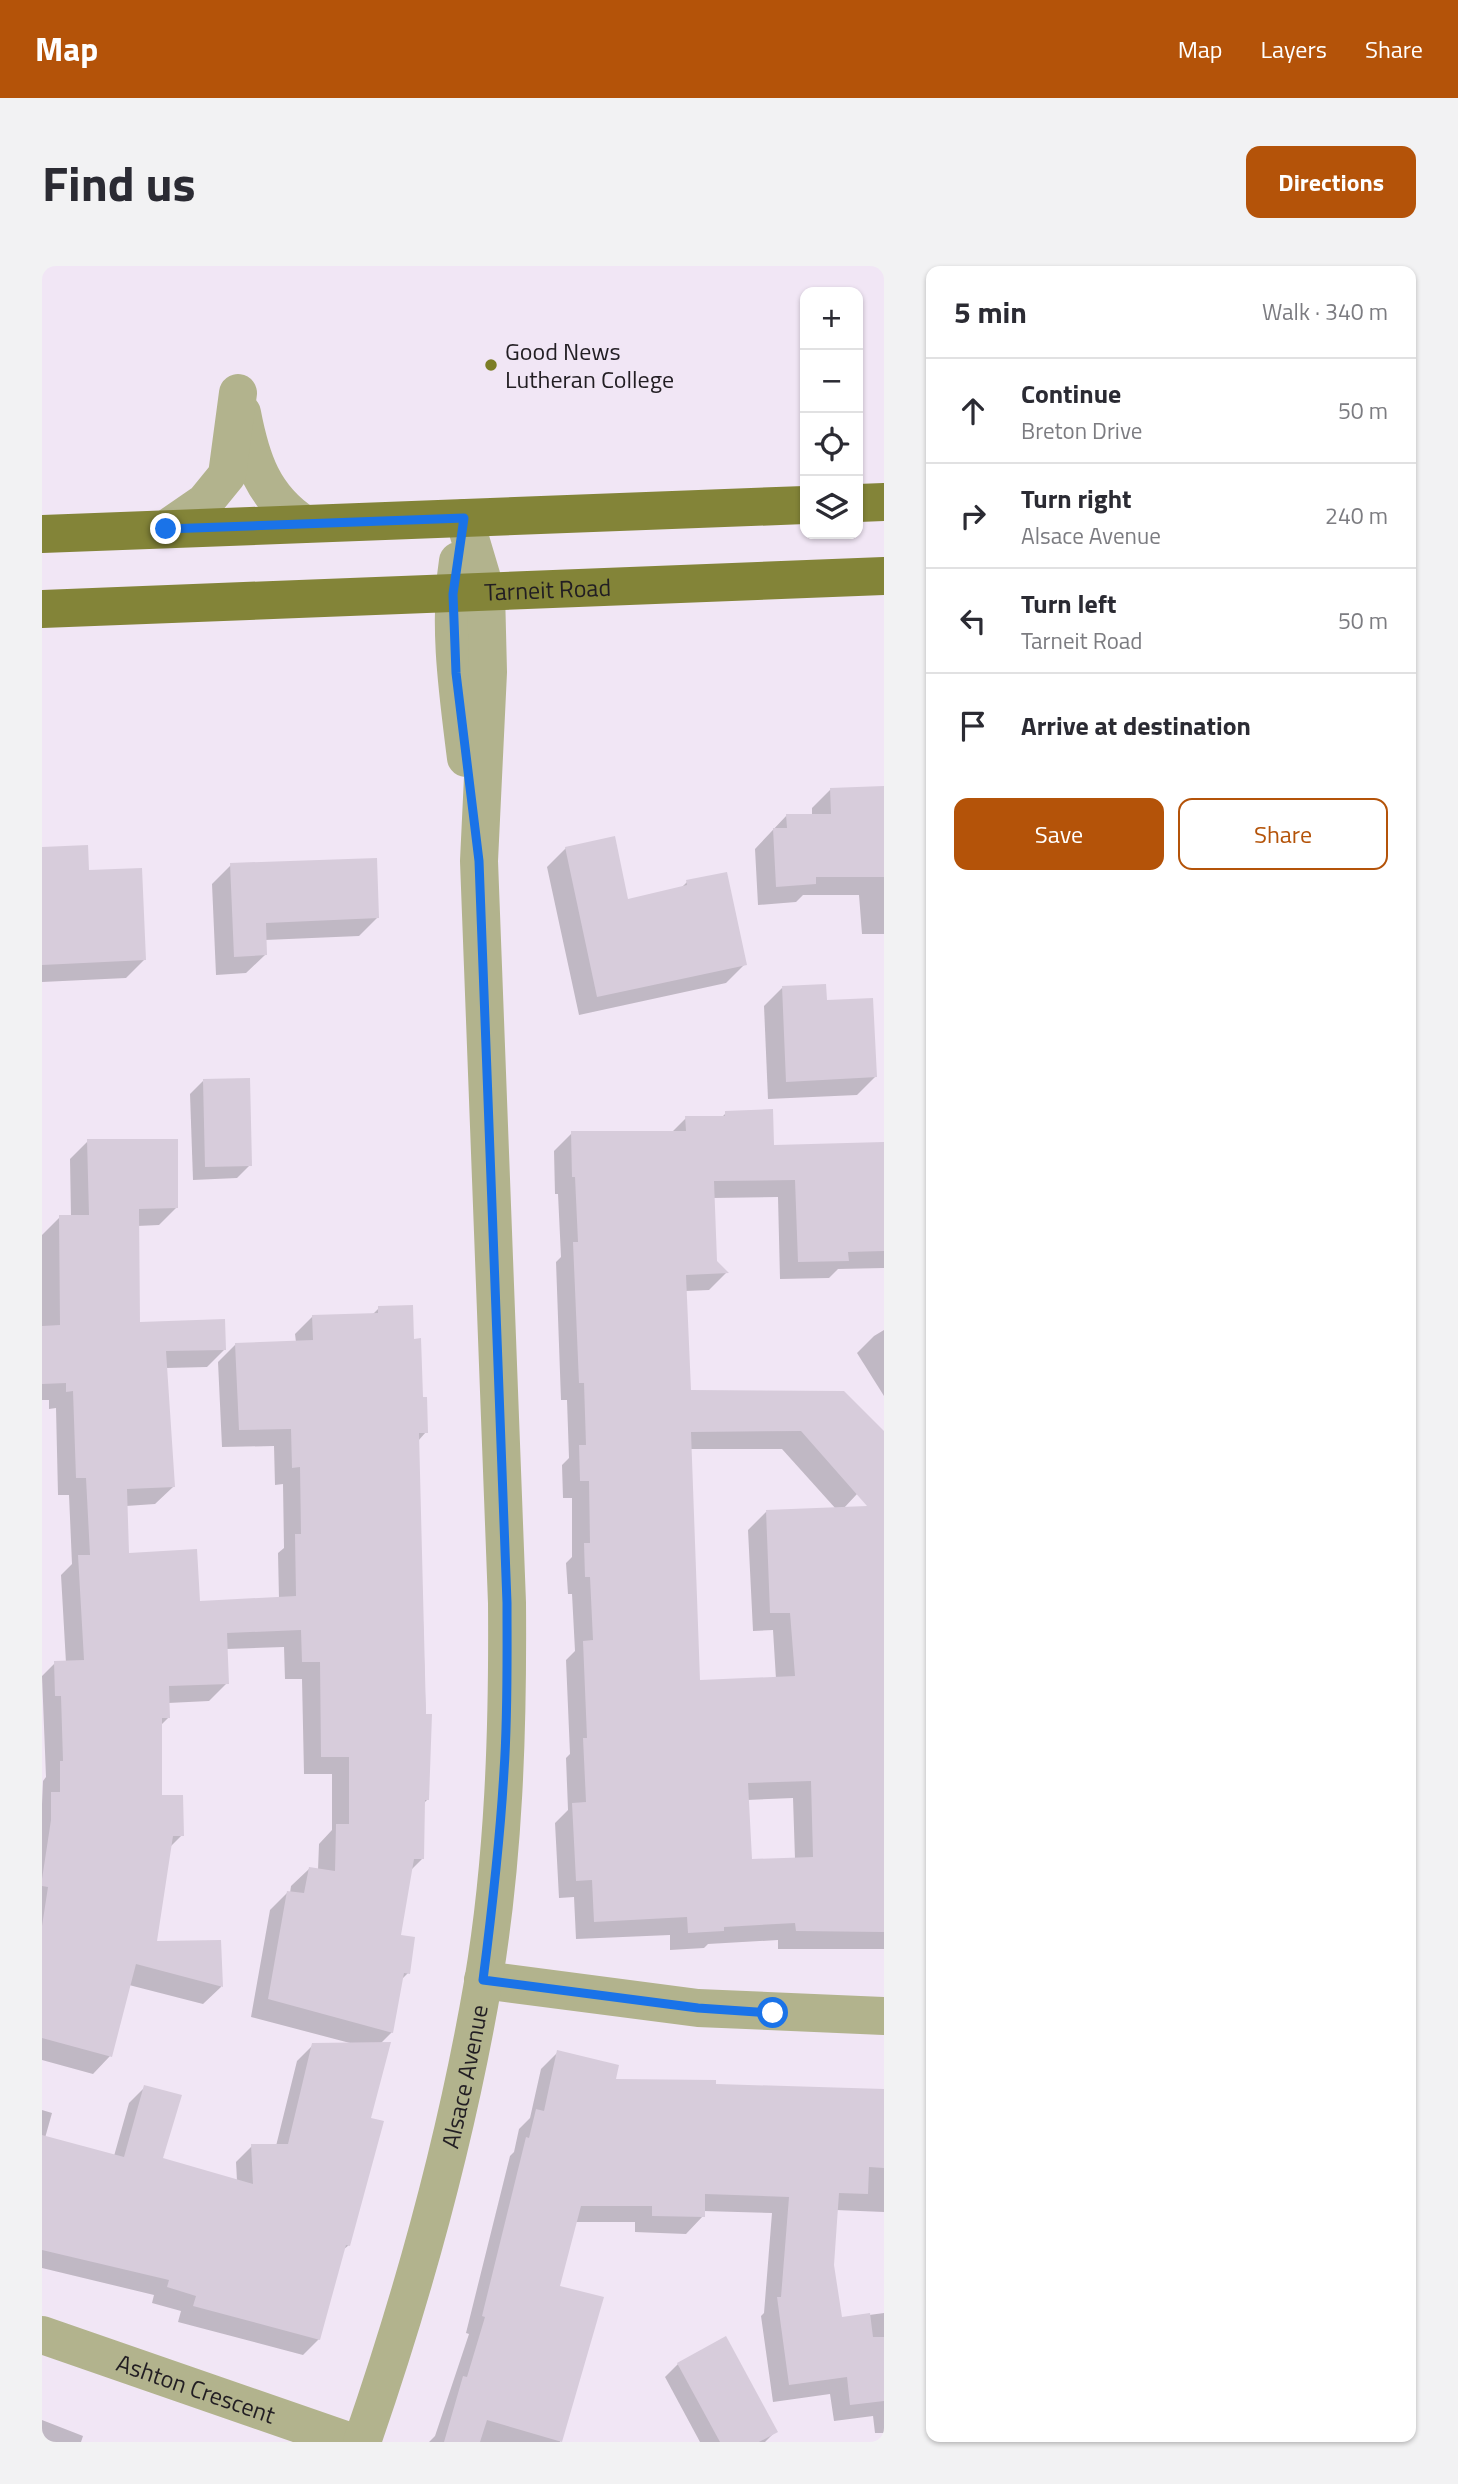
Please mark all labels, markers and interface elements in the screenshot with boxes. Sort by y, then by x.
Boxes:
text: Map [35,24,98,74]
text: Map [1178,31,1223,67]
text: Layers [1261,31,1327,67]
text: Share [1365,31,1423,67]
text: Find us [42,145,196,220]
button: Directions [1246,146,1416,218]
map controls [800,287,863,539]
button: + [800,287,863,350]
text: 5 min [954,289,1027,335]
text: Walk · 340 m [1262,294,1388,329]
place label: Good News Lutheran College [505,333,674,397]
button: − [800,350,863,413]
marker: Good News Lutheran College [483,357,499,373]
text: Continue [1021,374,1121,413]
icon: ahead [954,392,992,430]
text: 50 m [1338,393,1388,428]
button: locate [800,413,863,476]
text: Breton Drive [1021,413,1142,448]
button: layers [800,476,863,539]
text: Turn right [1021,479,1132,518]
icon: right [954,497,992,535]
text: 240 m [1325,498,1388,533]
route end [150,513,181,544]
text: Alsace Avenue [1021,518,1161,553]
street label: Tarneit Road [484,569,612,610]
text: Turn left [1021,584,1116,623]
icon: left [954,602,992,640]
text: 50 m [1338,603,1388,638]
text: Tarneit Road [1021,623,1142,658]
text: Arrive at destination [1021,706,1251,745]
icon: arrive [954,707,992,745]
button: Save [954,798,1164,870]
button: Share [1178,798,1388,870]
route start [757,1997,788,2028]
street label: Alsace Avenue [431,2002,497,2152]
street label: Ashton Crescent [112,2344,281,2433]

